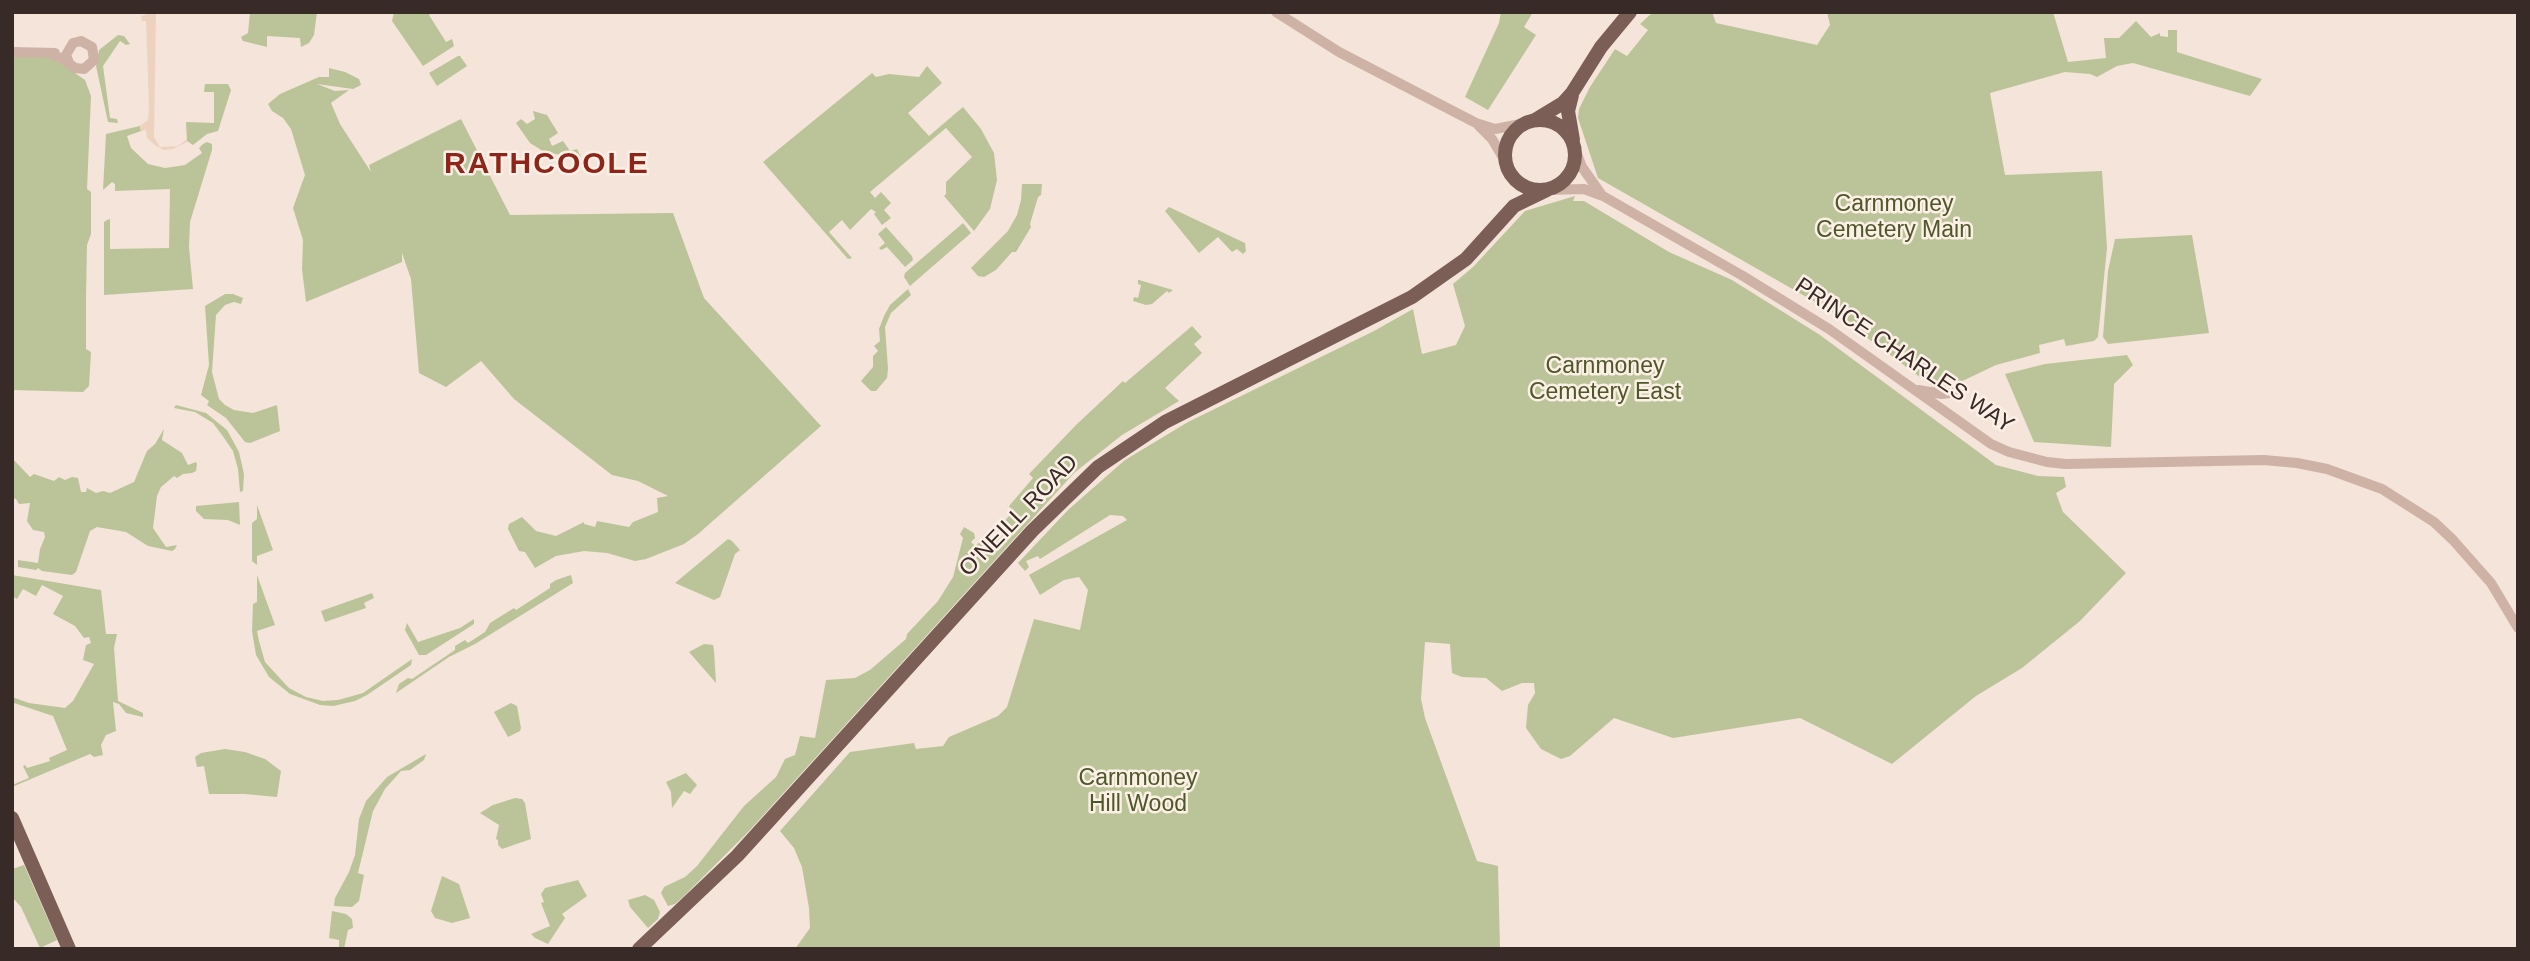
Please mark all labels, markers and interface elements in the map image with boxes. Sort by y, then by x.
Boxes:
district label: RATHCOOLE [445,147,649,183]
park label: Carnmoney Cemetery Main [1816,191,1972,245]
street label: PRINCE CHARLES WAY [1789,272,2019,440]
park label: Carnmoney Cemetery East [1529,353,1681,407]
street label: O'NEILL ROAD [954,449,1084,583]
park label: Carnmoney Hill Wood [1079,765,1197,819]

